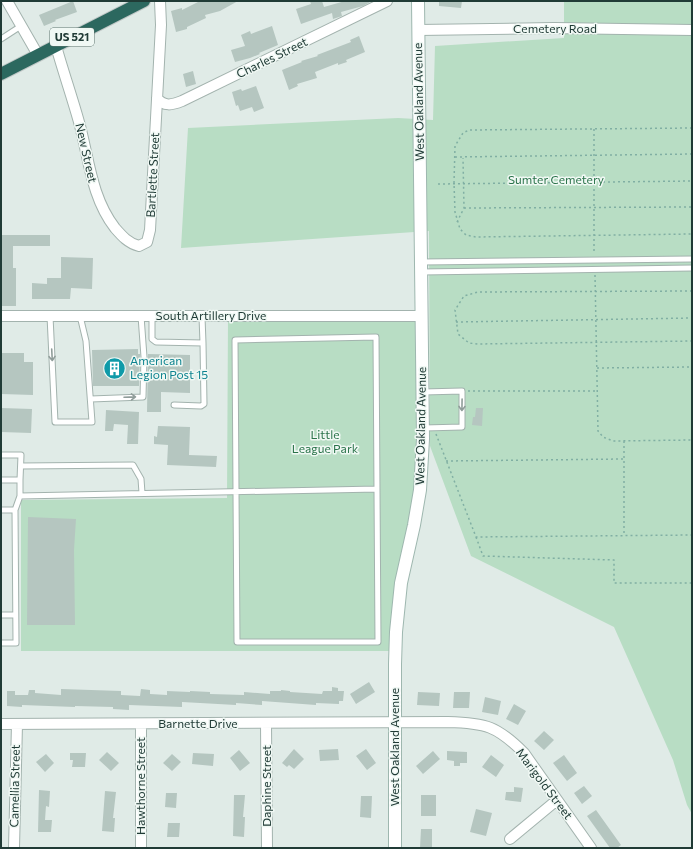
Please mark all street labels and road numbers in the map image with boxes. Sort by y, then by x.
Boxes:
street label: Cemetery Road [513,21,597,35]
road number: US 521 [50,28,94,46]
street label: Charles Street [234,34,309,80]
street label: West Oakland Avenue [410,43,426,161]
street label: New Street [73,121,101,184]
street label: Bartlette Street [143,132,161,218]
street label: South Artillery Drive [156,308,266,322]
street label: West Oakland Avenue [412,367,428,485]
street label: West Oakland Avenue [387,688,401,806]
street label: Barnette Drive [158,716,238,730]
street label: Hawthorne Street [133,737,147,835]
street label: Camellia Street [6,744,22,828]
street label: Daphine Street [259,745,273,827]
street label: Marigold Street [514,745,576,822]

